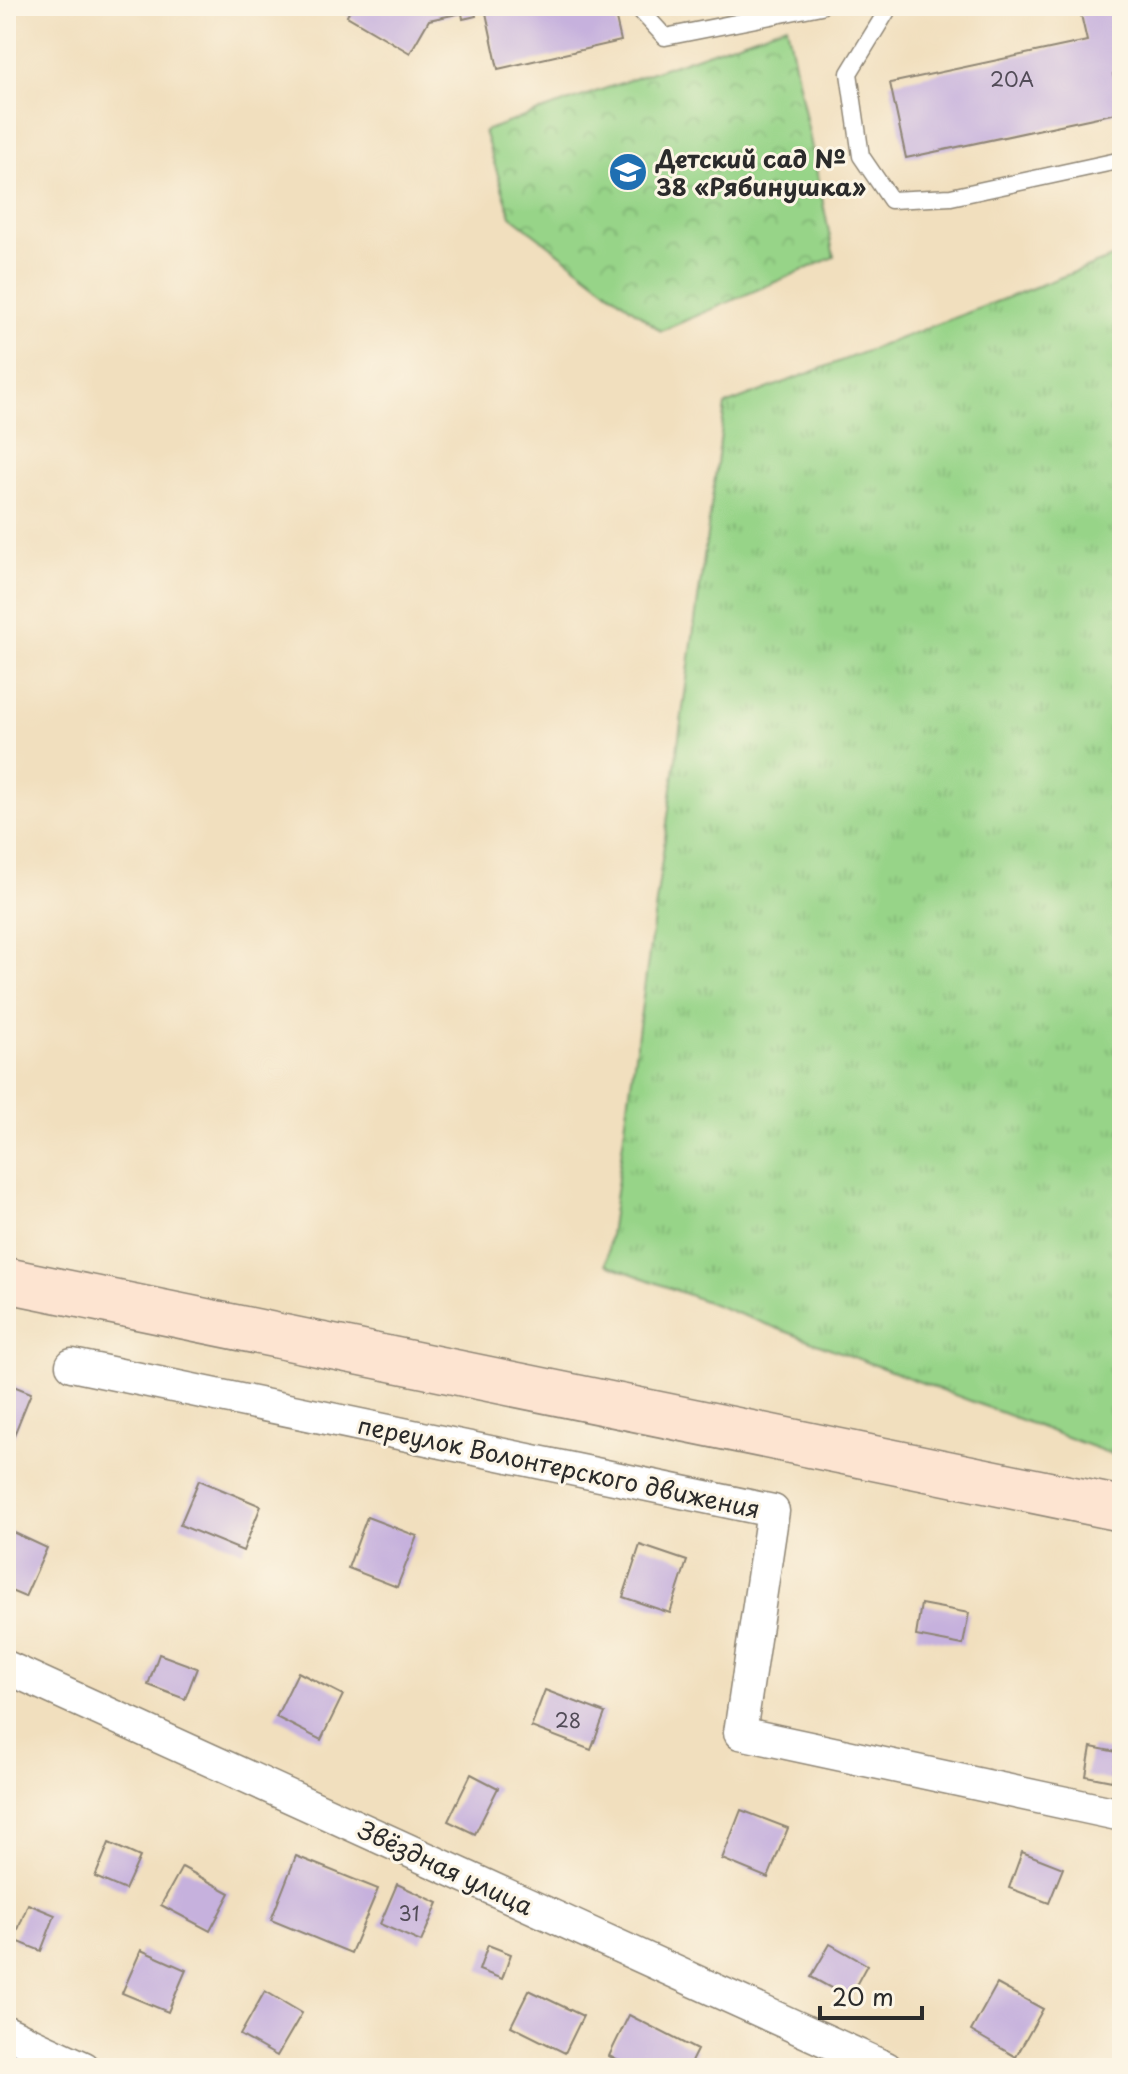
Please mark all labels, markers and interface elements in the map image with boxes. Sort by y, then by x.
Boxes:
house number: 20А [990,64,1034,94]
place label: Детский сад № 38 «Рябинушка» [655,140,866,204]
school or university icon: Детский сад № 38 «Рябинушка» [607,151,649,193]
street label: переулок Волонтерского движения [355,1406,763,1526]
house number: 28 [555,1705,581,1735]
street label: Звёздная улица [353,1811,539,1923]
house number: 31 [399,1898,419,1928]
scale bar [820,1970,922,2020]
text: 20 m [832,1978,894,2014]

